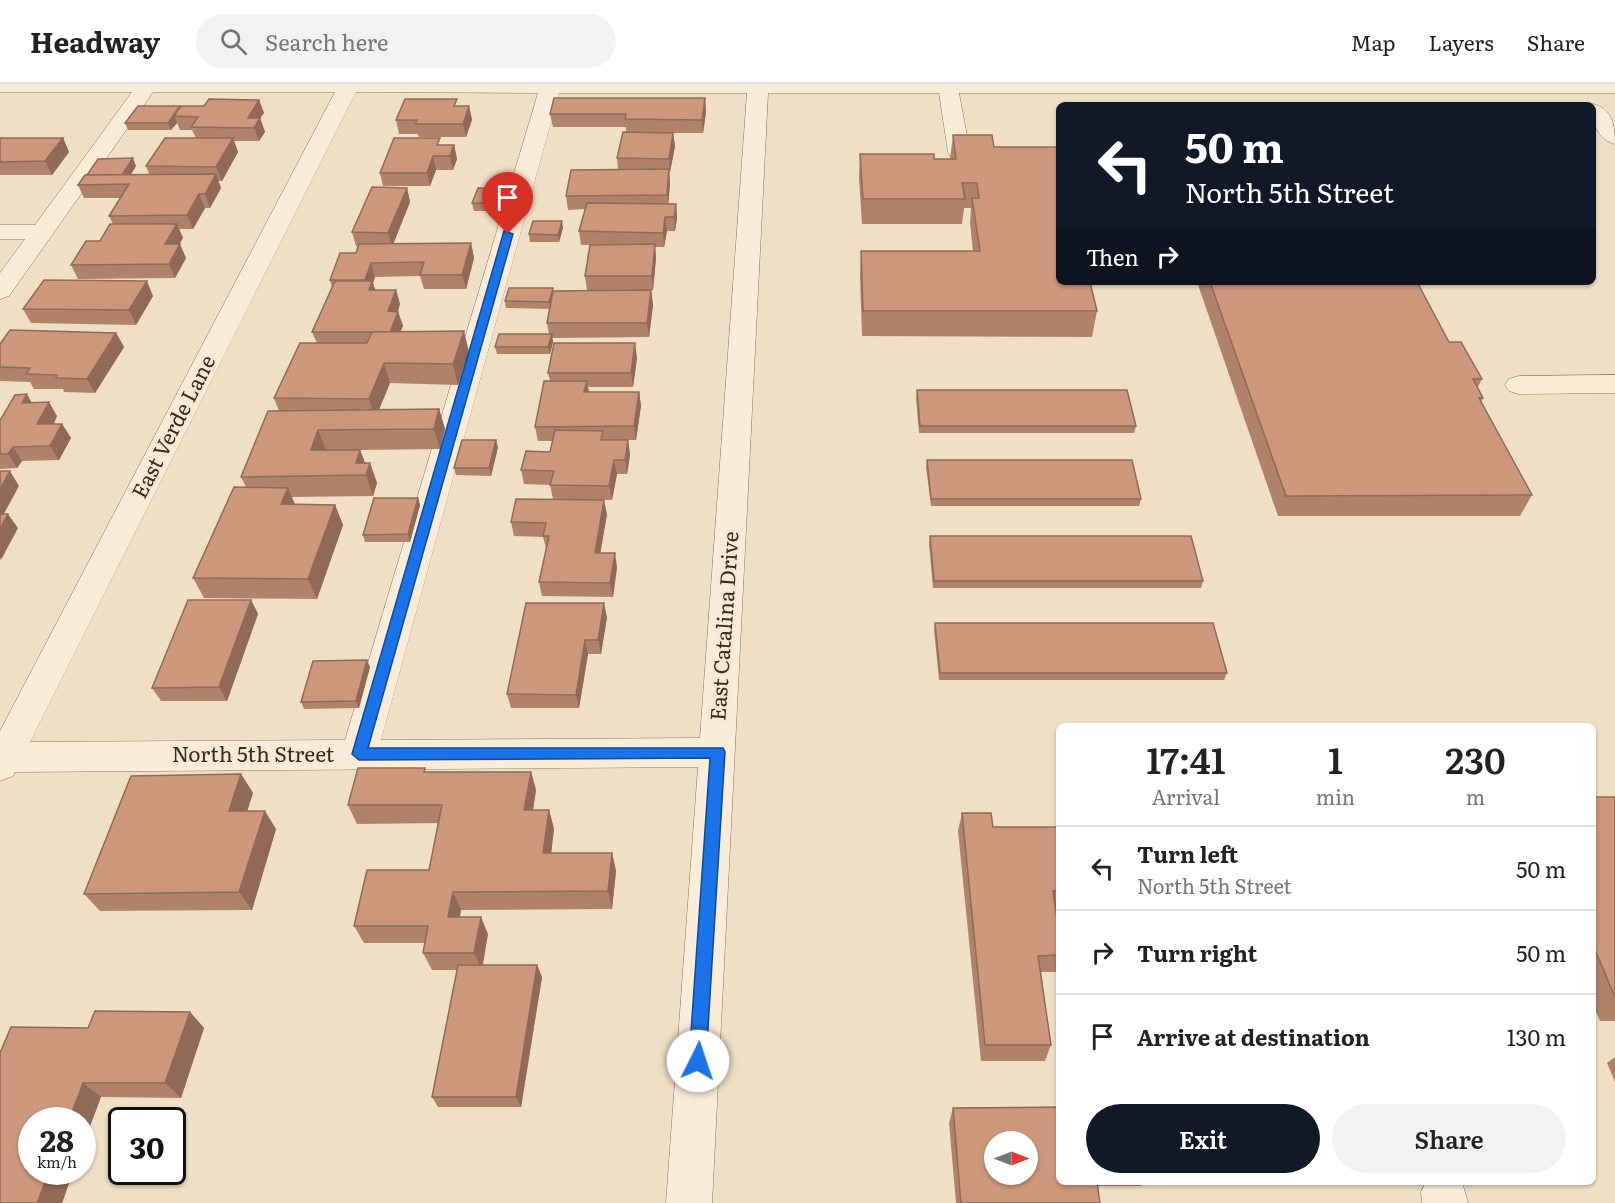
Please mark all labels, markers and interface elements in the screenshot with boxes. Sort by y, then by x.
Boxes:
search box [196,14,616,68]
text: Headway [30,20,160,62]
icon: search [217,25,250,58]
text: Search here [265,25,388,58]
text: Map [1351,26,1396,57]
text: Layers [1429,26,1494,57]
text: Share [1527,26,1585,57]
text: 50 m [1185,114,1284,176]
icon: left [1086,126,1164,204]
text: North 5th Street [1185,171,1394,211]
pin [482,172,533,234]
icon: arrive [491,181,524,214]
text: Then [1086,240,1139,273]
icon: right [1151,240,1184,273]
street label: East Verde Lane [122,349,221,503]
street label: East Catalina Drive [700,530,745,722]
text: 17:41 [1146,732,1225,785]
text: 1 [1328,732,1343,785]
text: 230 [1445,732,1506,785]
street label: North 5th Street [172,737,335,768]
text: Arrival [1152,781,1220,811]
text: min [1316,781,1355,811]
text: m [1466,781,1485,811]
text: Turn left [1137,837,1238,870]
icon: left [1086,852,1119,885]
text: 50 m [1516,852,1566,885]
text: North 5th Street [1137,870,1292,900]
icon: right [1086,936,1119,969]
text: Turn right [1137,936,1257,969]
text: 50 m [1516,936,1566,969]
icon: arrive [1086,1020,1119,1053]
text: Arrive at destination [1137,1020,1370,1053]
text: 130 m [1507,1020,1566,1053]
position arrow [666,1029,730,1093]
button: Exit [1086,1104,1320,1173]
button: Share [1332,1104,1566,1173]
speed limit sign: 30 [108,1107,186,1185]
text: 28 [40,1117,74,1161]
north arrow [984,1131,1038,1185]
map controls [984,1131,1038,1185]
text: km/h [37,1150,77,1173]

